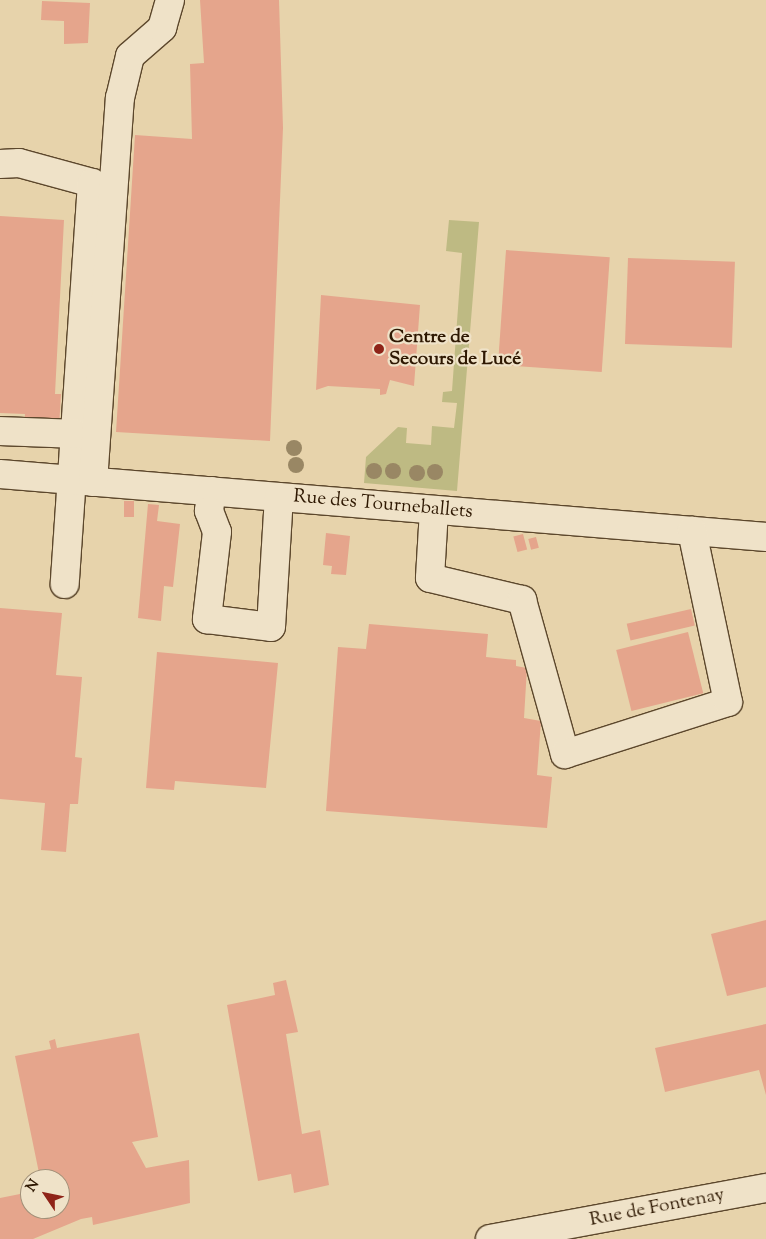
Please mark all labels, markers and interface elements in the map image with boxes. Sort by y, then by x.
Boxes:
place label: Centre de Secours de Lucé [389,327,521,371]
marker: Centre de Secours de Lucé [373,343,385,355]
street label: Rue des Tourneballets [292,486,474,524]
north arrow [20,1169,70,1219]
text: N [22,1176,45,1196]
street label: Rue de Fontenay [588,1184,726,1232]

